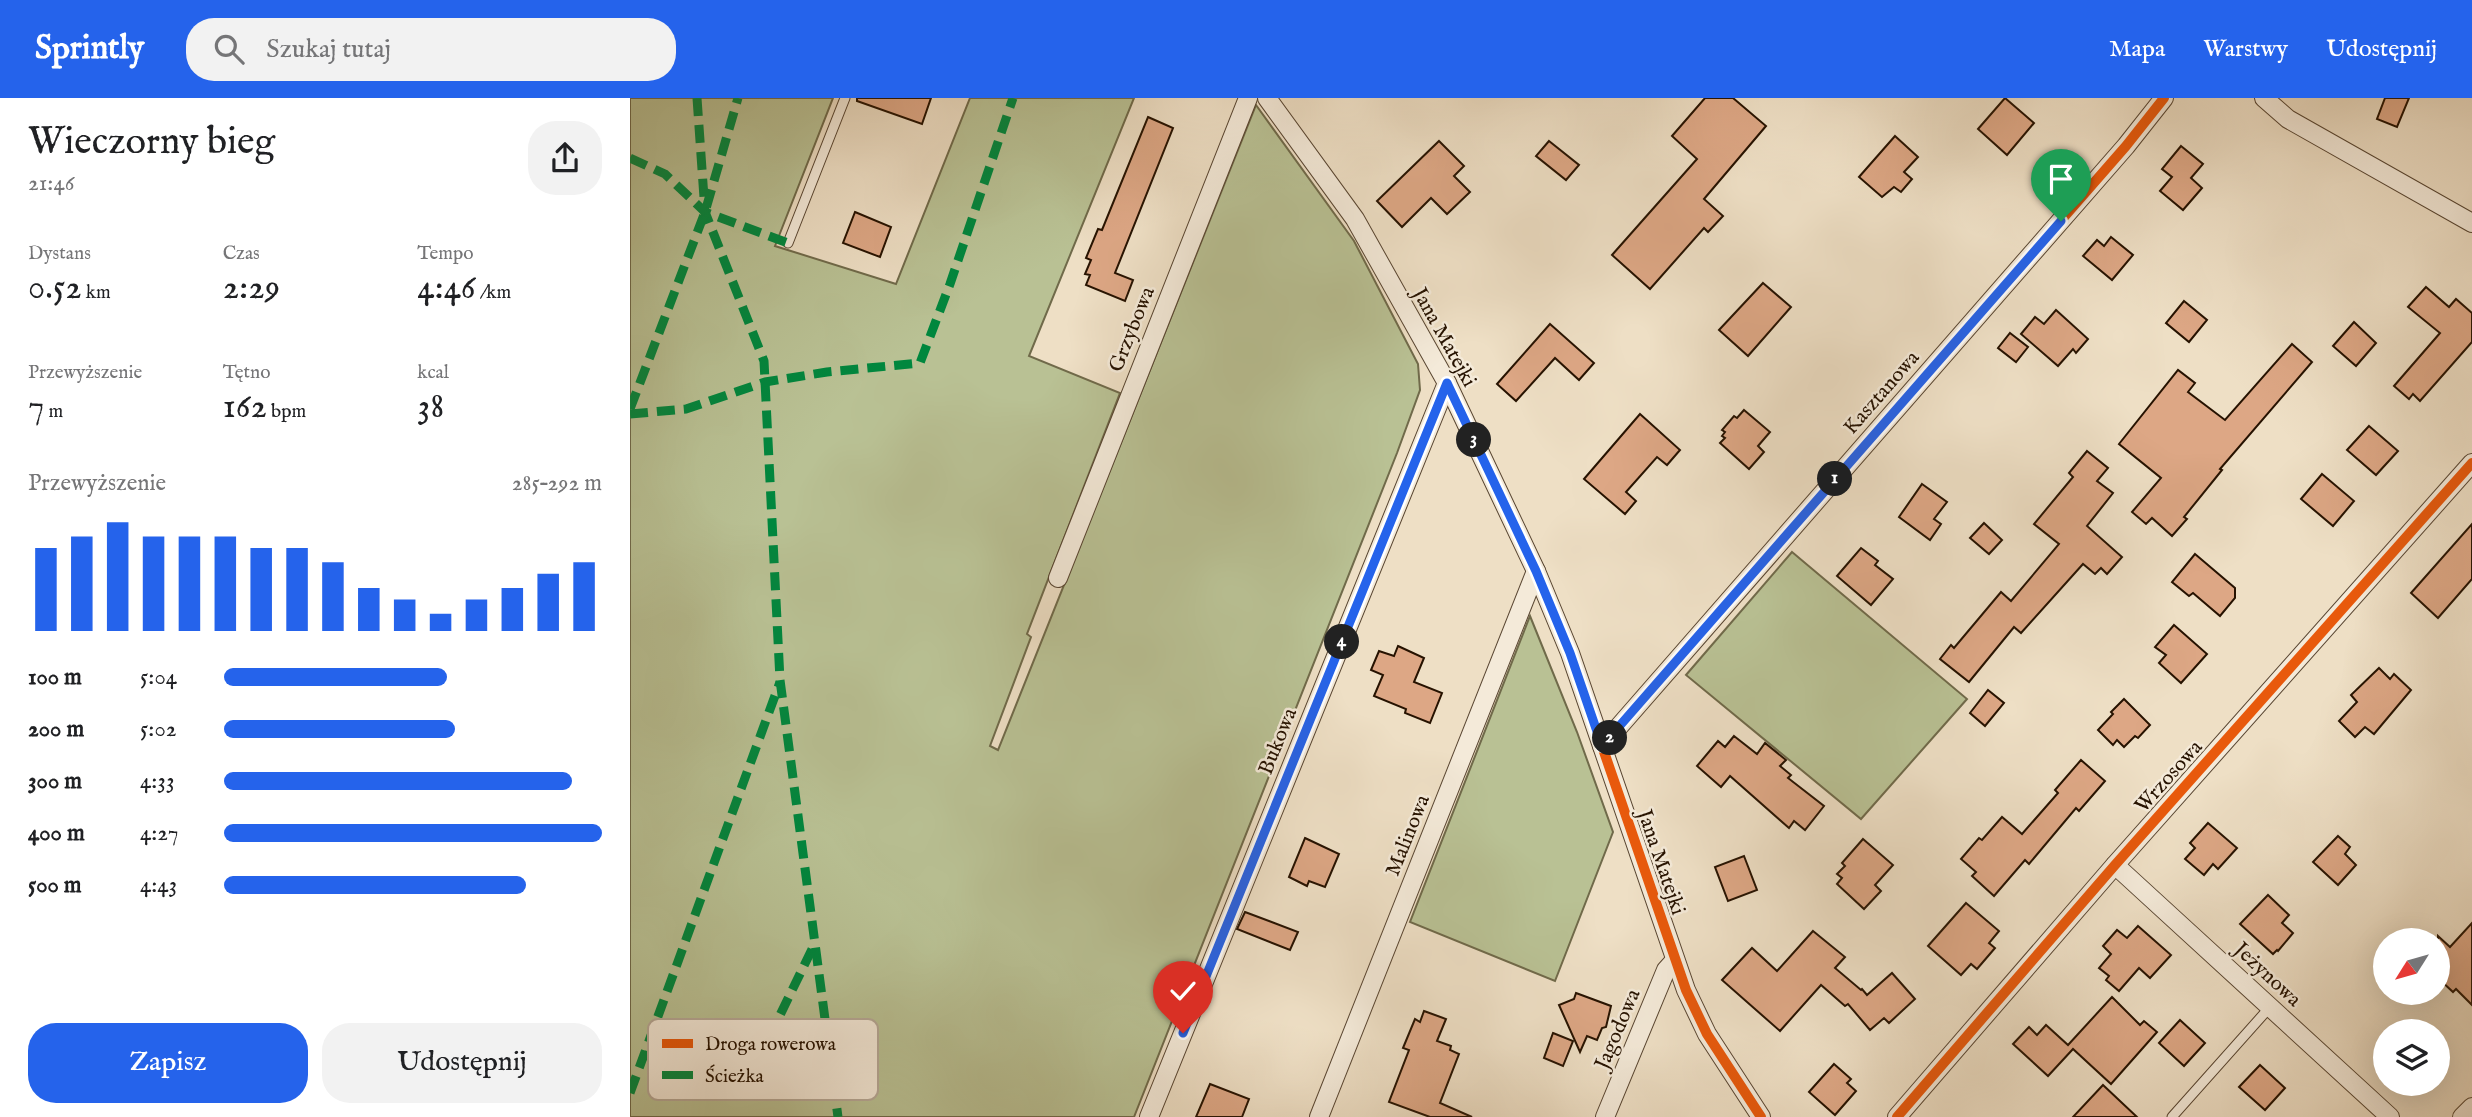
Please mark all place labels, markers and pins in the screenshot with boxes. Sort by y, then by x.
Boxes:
pin [2031,149,2091,221]
pin: 3 [1456,422,1492,458]
pin: 1 [1818,462,1852,496]
pin: 4 [1324,624,1360,660]
pin: 2 [1592,720,1628,756]
pin [1153,961,1213,1033]

